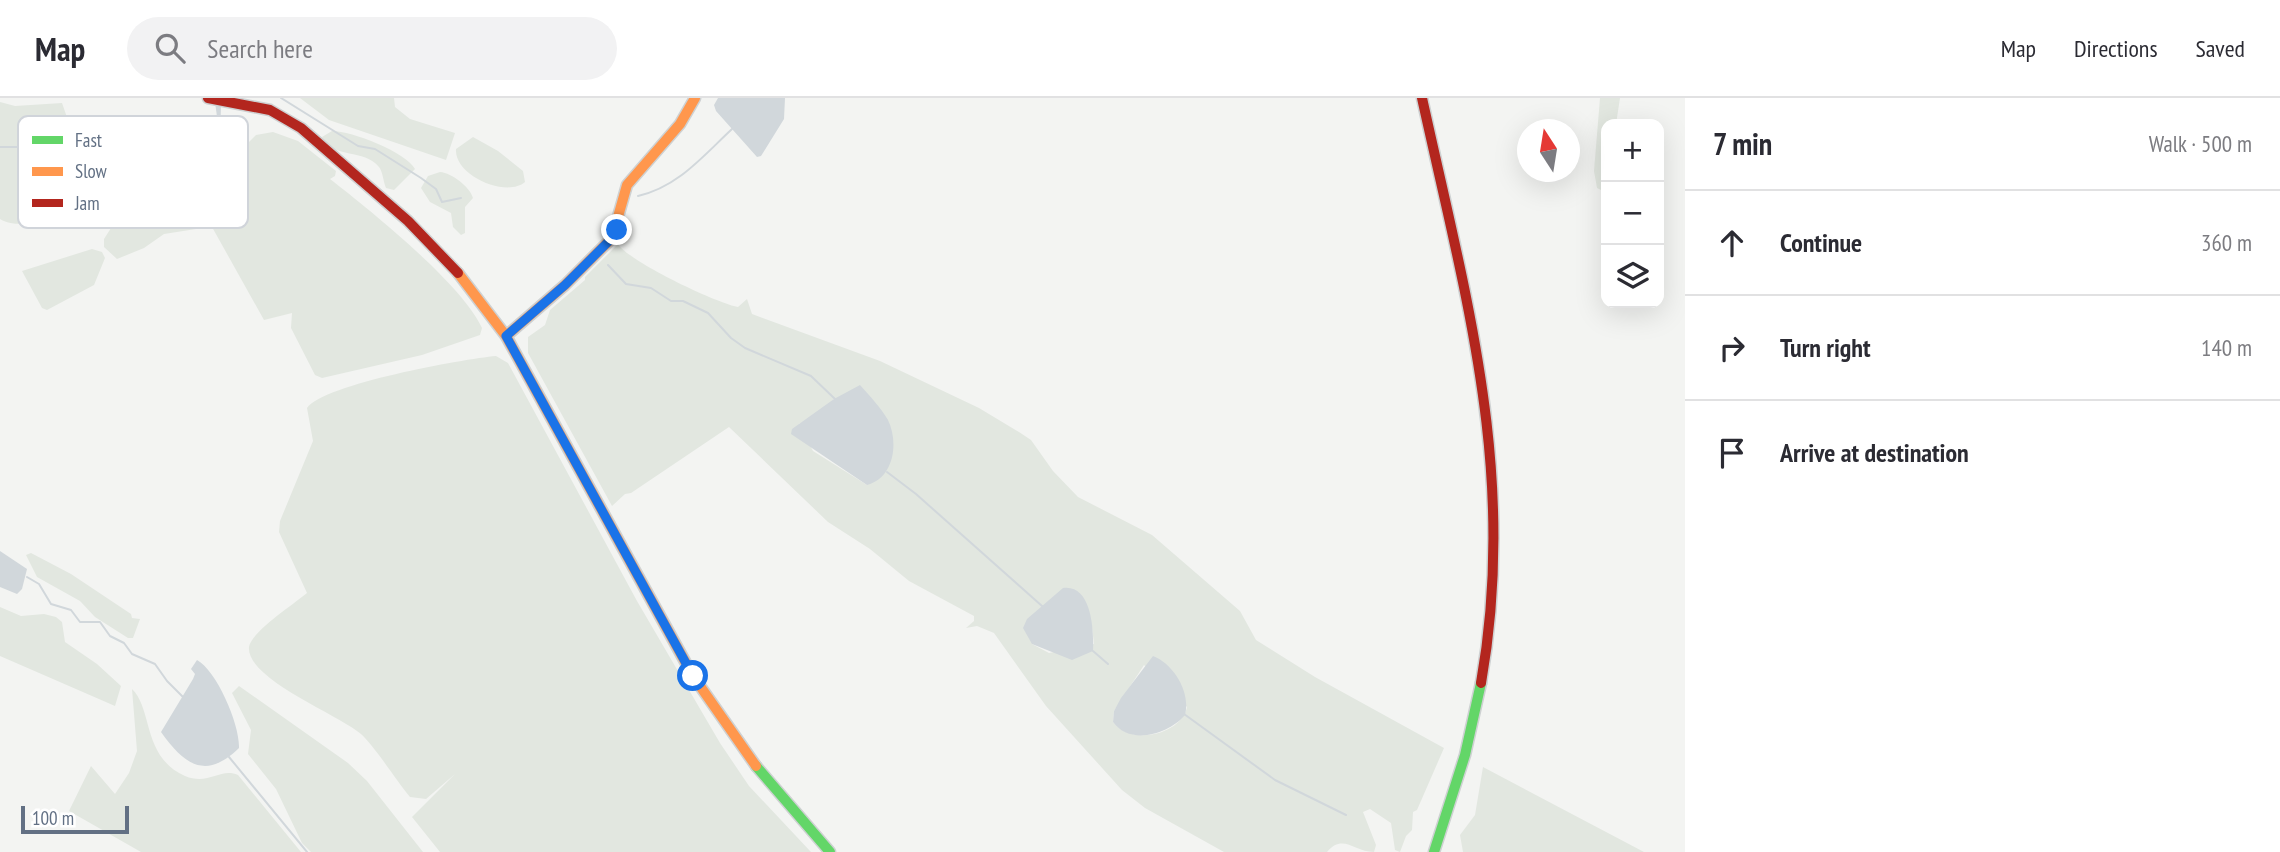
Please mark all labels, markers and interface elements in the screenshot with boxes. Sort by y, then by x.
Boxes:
search box [127,17,617,80]
text: Map [35,27,85,70]
icon: search [151,29,189,67]
text: Search here [207,32,313,65]
text: Map [2001,33,2036,64]
text: Directions [2074,33,2158,64]
text: Saved [2196,33,2245,64]
legend [18,116,248,228]
north arrow [1517,119,1580,182]
map controls [1601,119,1664,308]
button: + [1601,119,1664,182]
text: 7 min [1713,124,1772,163]
text: Fast [75,128,103,152]
text: Walk · 500 m [2149,129,2252,158]
text: Slow [75,159,108,183]
button: − [1601,182,1664,245]
text: Jam [74,191,100,215]
route end [601,214,632,245]
icon: ahead [1713,224,1751,262]
text: Continue [1780,226,1862,259]
text: 360 m [2201,228,2252,257]
button: layers [1601,245,1664,308]
icon: right [1713,329,1751,367]
text: Turn right [1780,331,1871,364]
text: 140 m [2201,333,2252,362]
icon: arrive [1713,434,1751,472]
text: Arrive at destination [1780,436,1969,469]
route start [677,660,708,691]
scale bar [21,803,130,835]
text: 100 m [32,806,74,830]

